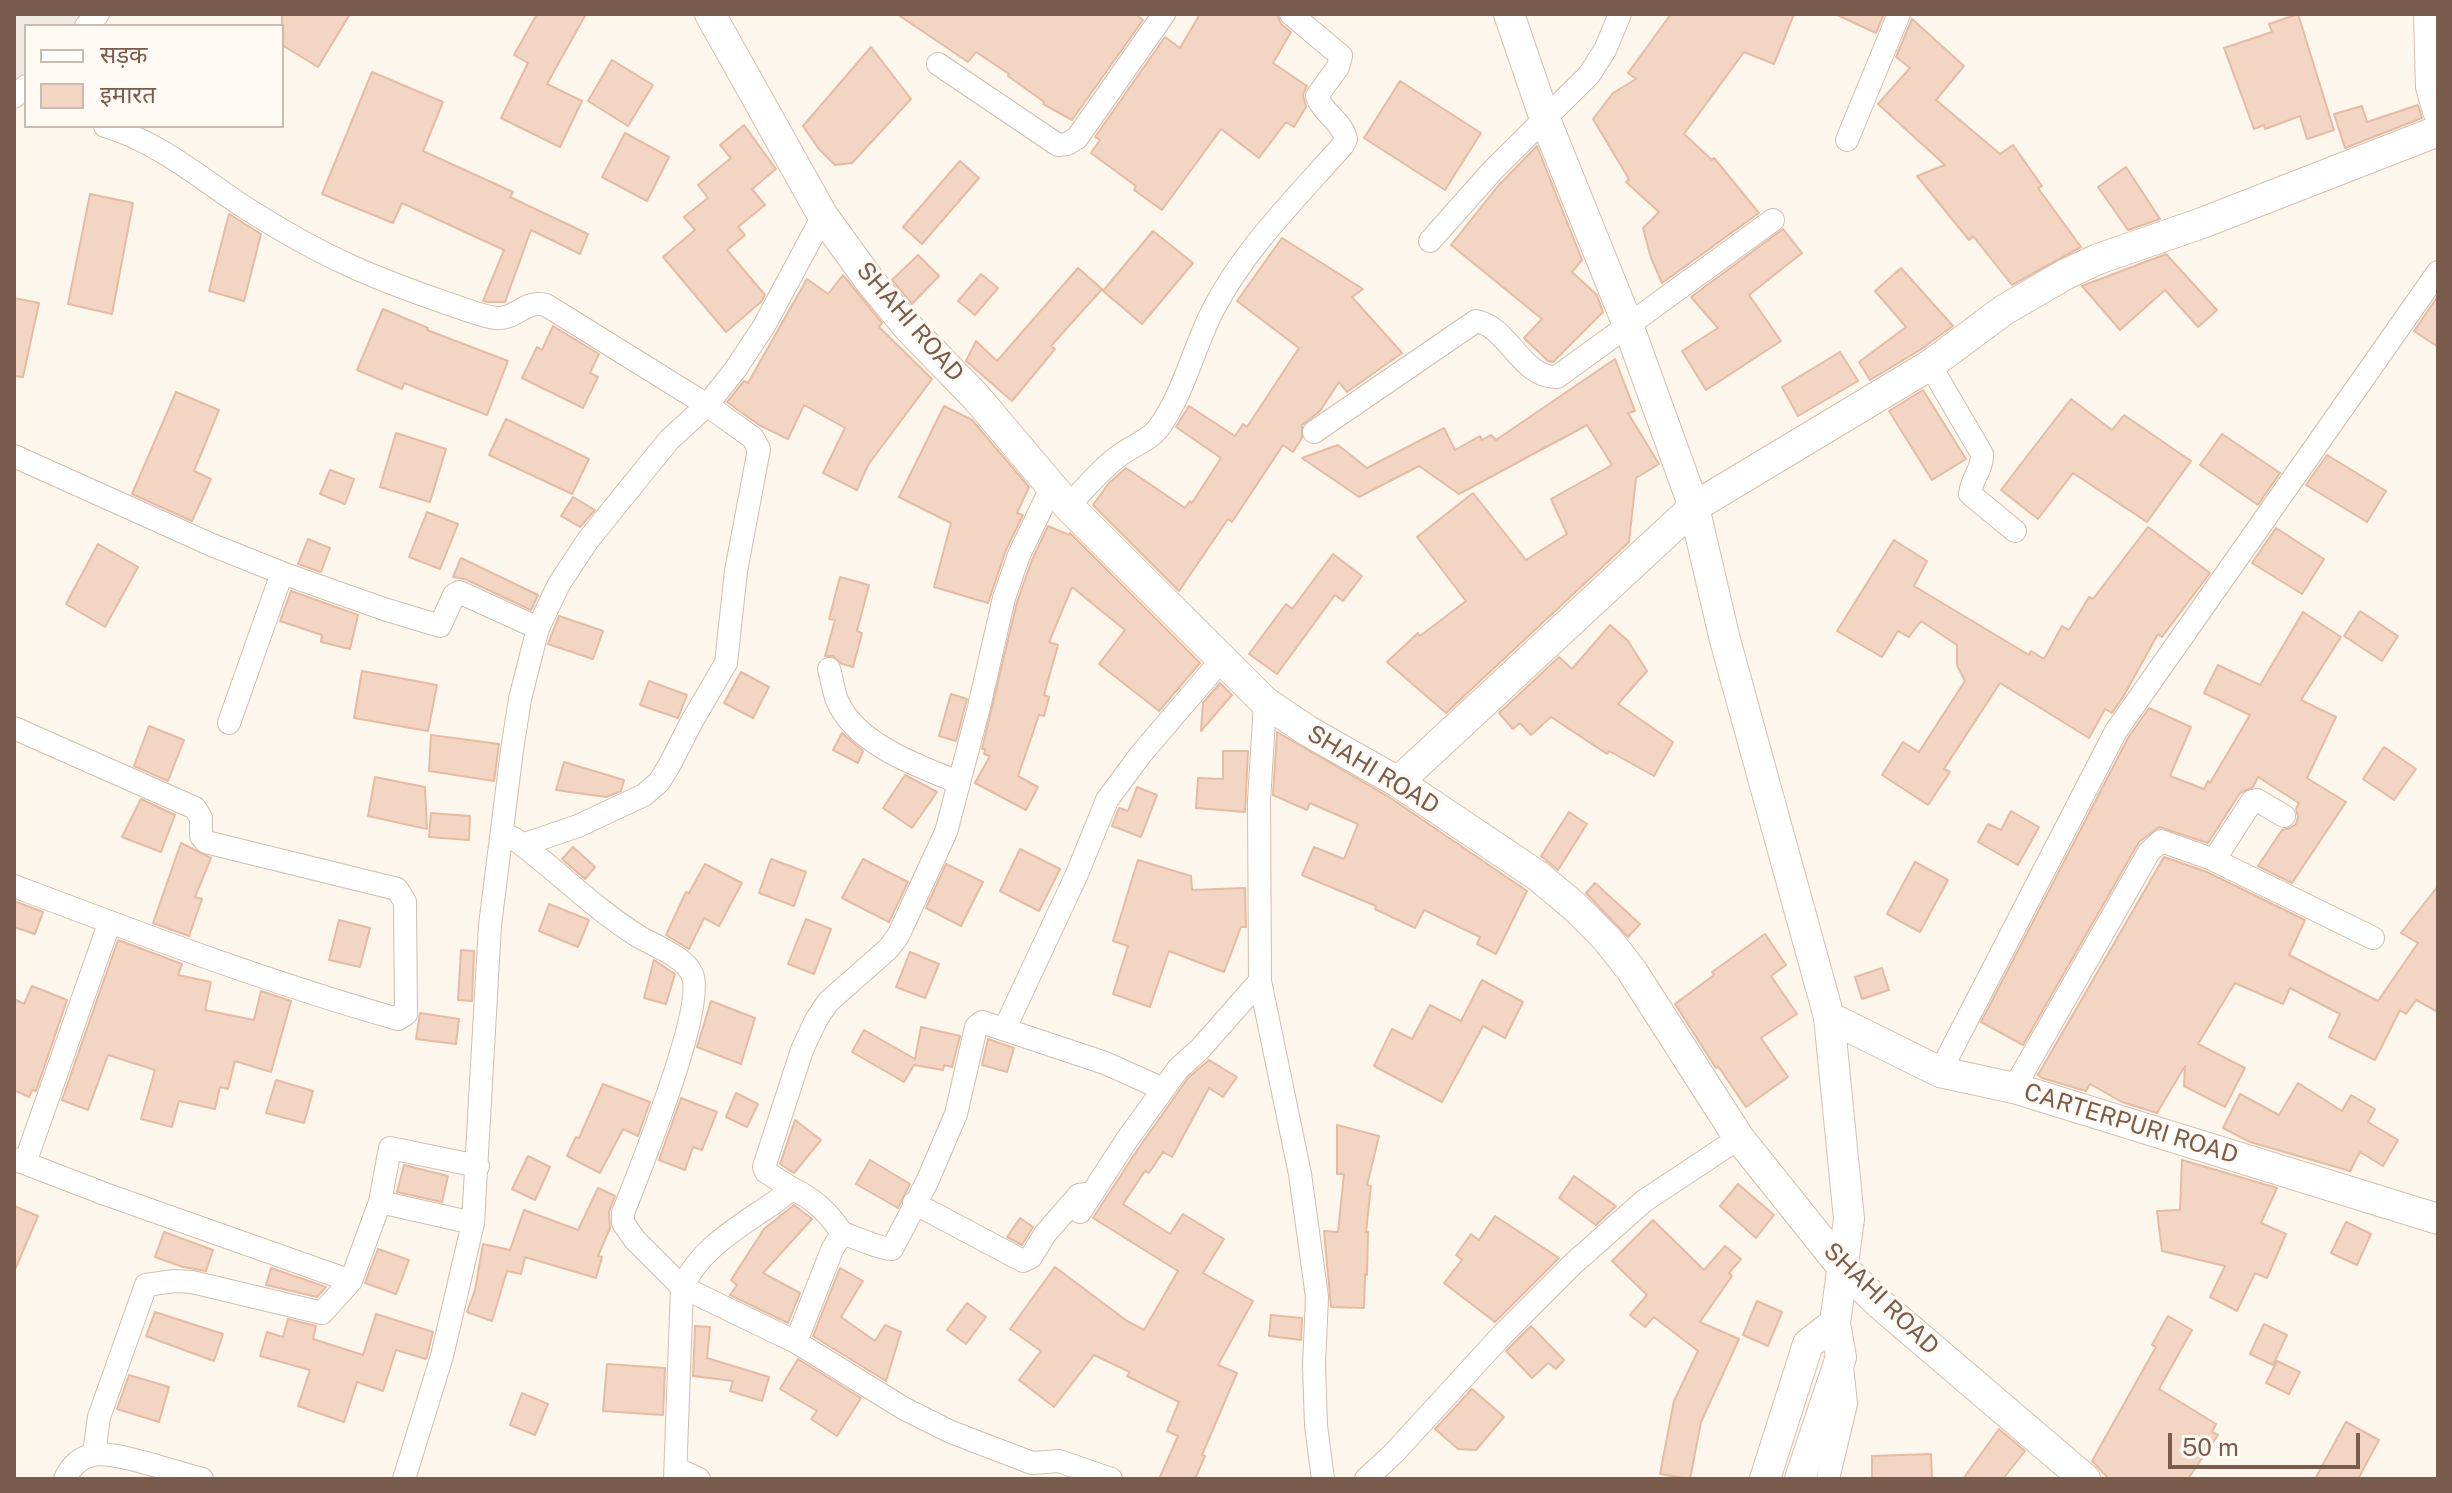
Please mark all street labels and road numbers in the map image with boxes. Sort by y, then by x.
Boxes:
street label: SHAHI ROAD [850,256,970,388]
street label: SHAHI ROAD [1302,719,1444,821]
street label: CARTERPURI ROAD [2021,1078,2241,1170]
street label: SHAHI ROAD [1817,1237,1945,1361]

